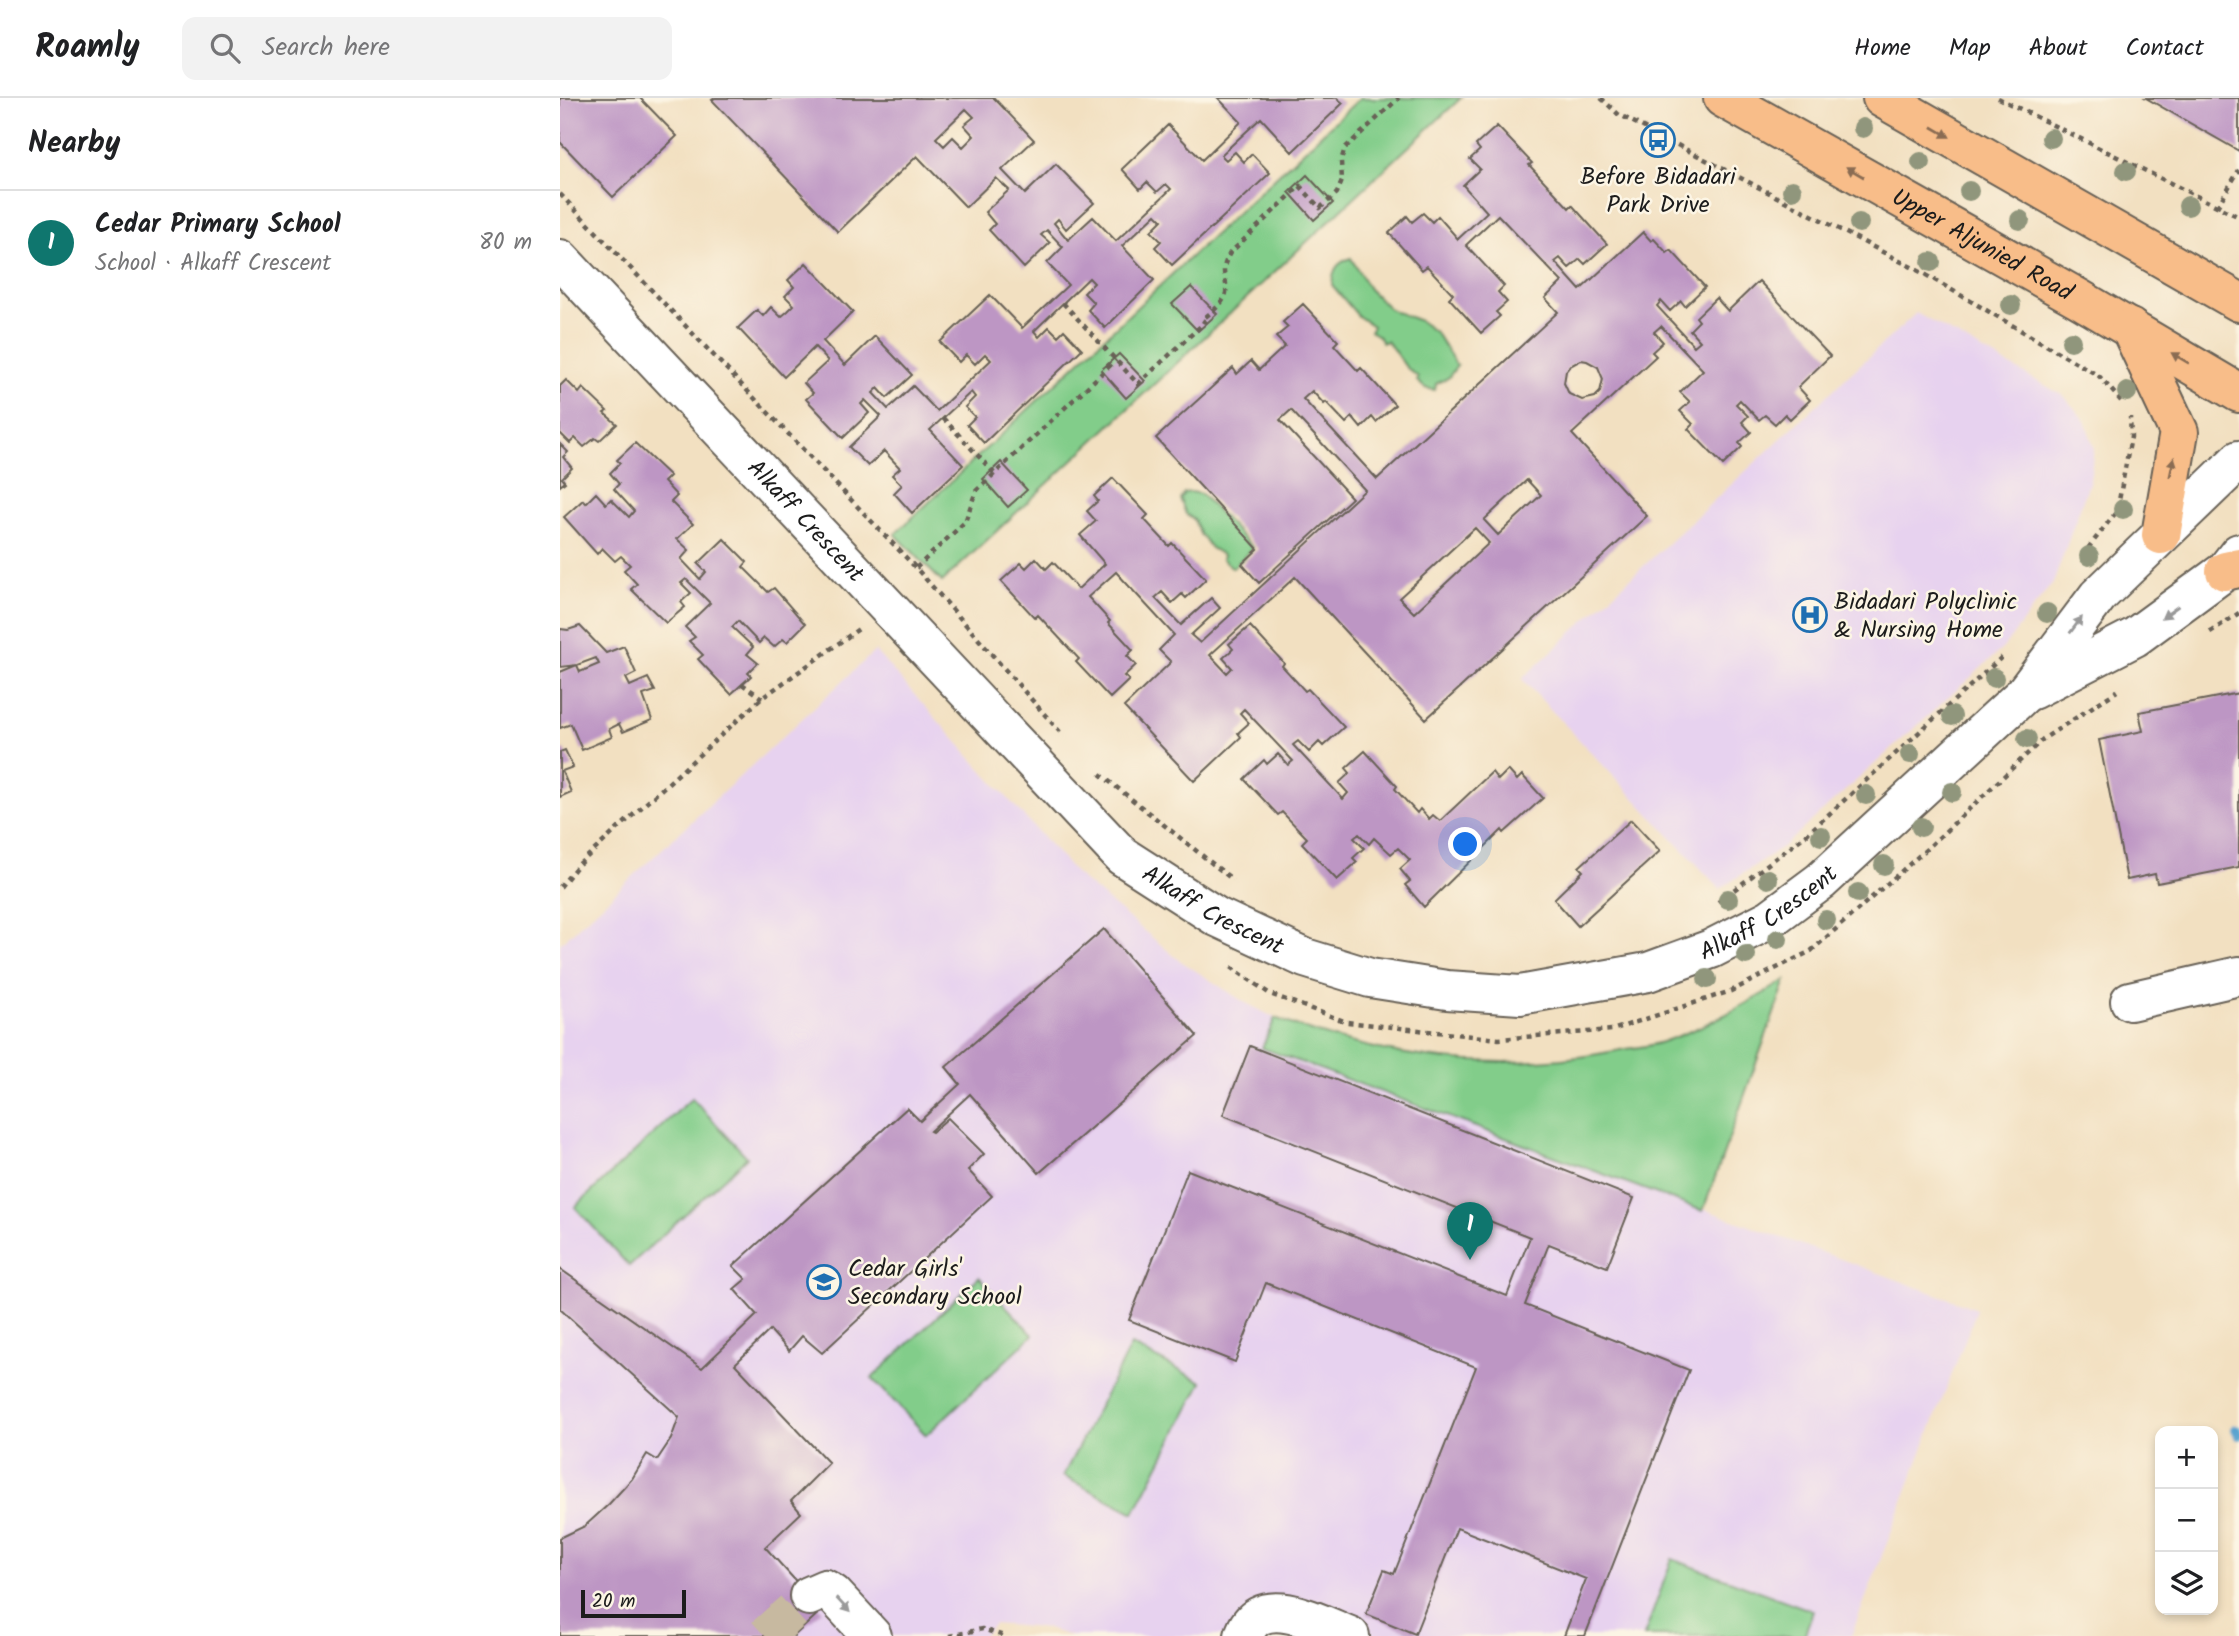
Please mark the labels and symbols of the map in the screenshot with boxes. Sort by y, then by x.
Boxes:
bus stop icon: Before Bidadari Park Drive [1639,121,1677,159]
one-way arrow [1931,126,1951,138]
place label: Before Bidadari Park Drive [1580,158,1737,225]
one-way arrow [1846,166,1865,178]
street label: Upper Aljunied Road [1884,179,2081,313]
one-way arrow [2171,352,2190,364]
street label: Alkaff Crescent [737,451,874,593]
one-way arrow [2166,456,2177,478]
place label: Bidadari Polyclinic & Nursing Home [1834,583,2017,650]
hospital icon: Bidadari Polyclinic & Nursing Home [1791,596,1829,634]
one-way arrow [2161,604,2179,618]
one-way arrow [2068,617,2083,635]
your location [1448,827,1482,861]
street label: Alkaff Crescent [1134,856,1291,967]
street label: Alkaff Crescent [1695,856,1848,972]
pin: 1 [1447,1202,1493,1260]
place label: Cedar Girls' Secondary School [848,1250,1022,1317]
school or university icon: Cedar Girls' Secondary School [805,1263,843,1301]
scale bar [581,1587,686,1619]
one-way arrow [835,1596,851,1613]

